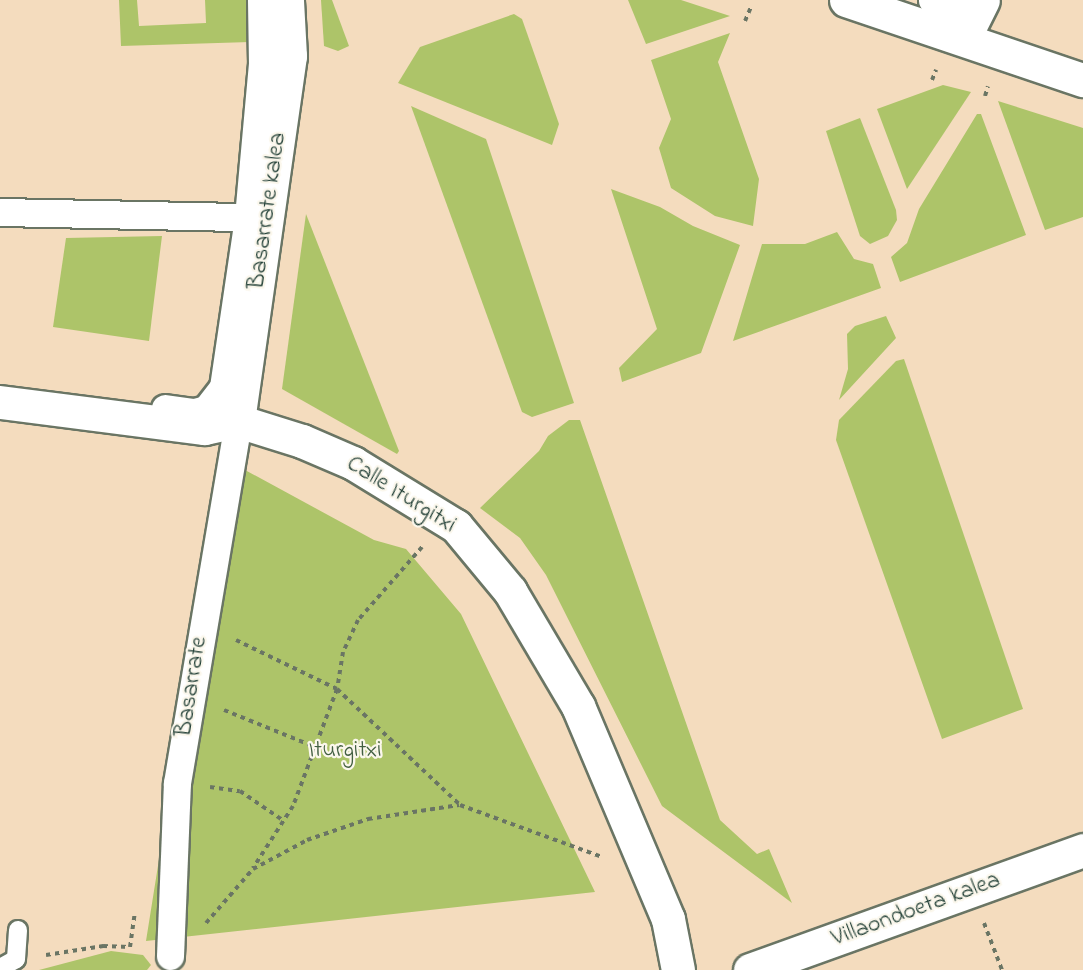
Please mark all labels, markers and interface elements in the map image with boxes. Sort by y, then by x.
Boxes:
street label: Basarrate kalea [243,131,293,291]
street label: Calle Iturgitxi [341,450,461,540]
street label: Basarrate [170,635,214,739]
park label: Iturgitxi [308,737,382,765]
street label: Villaondoeta kalea [828,866,1004,954]

